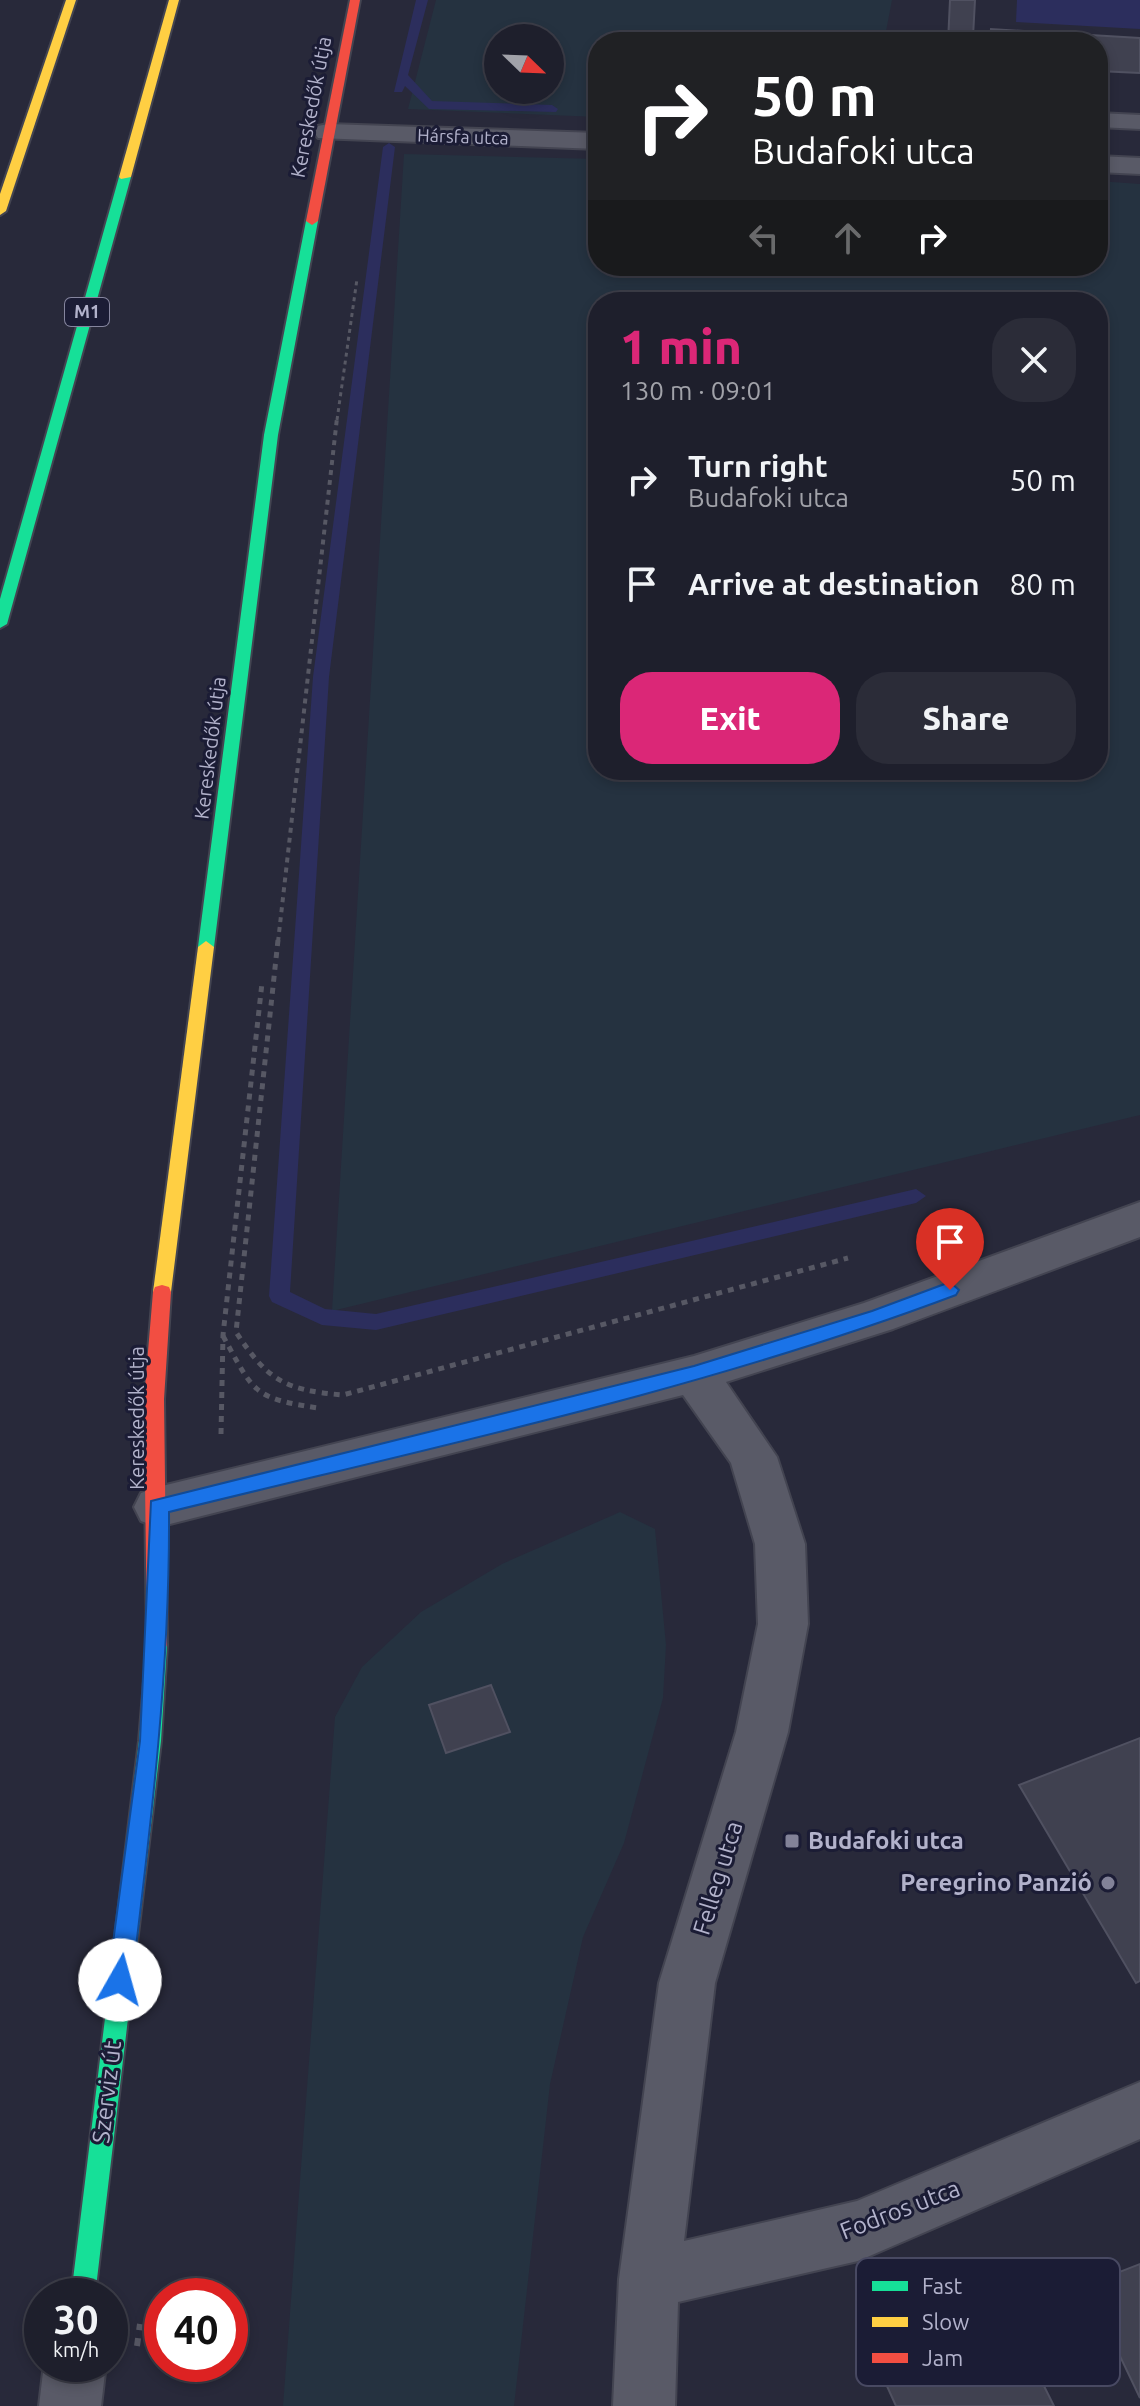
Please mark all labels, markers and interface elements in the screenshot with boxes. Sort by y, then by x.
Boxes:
north arrow [484,24,564,104]
map controls [484,24,564,104]
street label: Kereskedők útja [286,34,335,180]
icon: right [620,64,724,168]
text: 50 m [752,64,877,127]
street label: Hársfa utca [417,124,509,148]
text: Budafoki utca [752,130,975,171]
icon: left [742,216,786,260]
icon: ahead [826,216,870,260]
icon: right [910,216,954,260]
road number: M1 [65,298,109,326]
button: close [992,318,1076,402]
text: 1 min [620,319,742,373]
text: 130 m · 09:01 [620,376,776,405]
text: Turn right [688,449,828,483]
icon: right [620,458,664,502]
text: 50 m [1009,463,1076,497]
text: Budafoki utca [688,483,849,512]
icon: arrive [620,562,664,606]
text: Arrive at destination [688,567,980,601]
text: 80 m [1009,567,1076,601]
button: Exit [620,672,840,764]
button: Share [856,672,1076,764]
street label: Kereskedők útja [189,675,230,821]
pin [916,1208,984,1290]
icon: arrive [928,1220,972,1264]
street label: Kereskedők útja [125,1346,148,1490]
street label: Felleg utca [687,1818,748,1938]
place label: Budafoki utca [808,1827,964,1854]
marker: Budafoki utca [783,1832,801,1850]
place label: Peregrino Panzió [900,1869,1092,1896]
marker: Peregrino Panzió [1099,1874,1117,1892]
position arrow [78,1938,162,2022]
street label: Szerviz út [87,2038,126,2145]
street label: Fodros utca [836,2174,964,2245]
legend [856,2258,1120,2386]
text: Fast [922,2273,963,2298]
speed limit sign: 40 [144,2278,248,2382]
text: 30 [53,2297,99,2342]
text: Slow [922,2309,969,2334]
text: km/h [53,2338,99,2361]
text: Jam [922,2345,963,2370]

